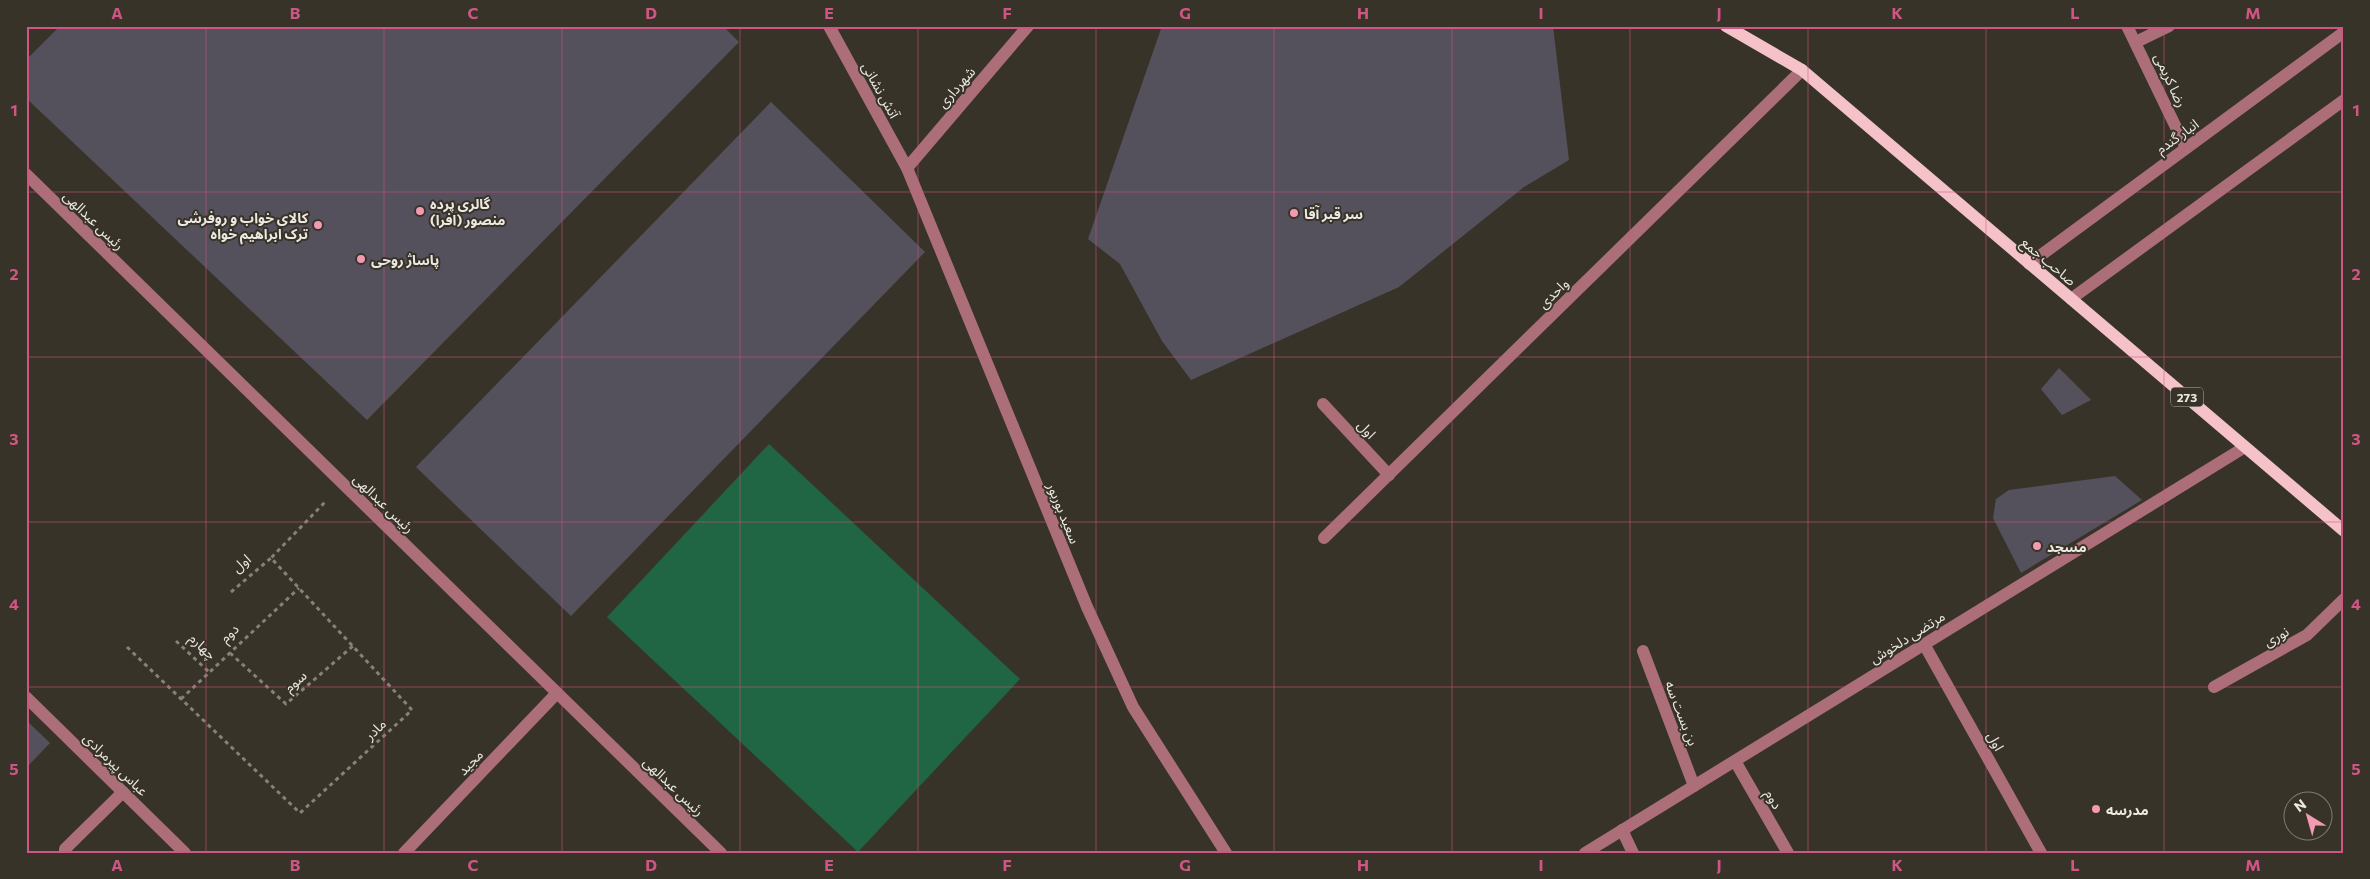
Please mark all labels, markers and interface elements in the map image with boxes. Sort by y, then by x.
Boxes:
text: A [111,3,123,22]
text: B [290,3,301,22]
text: C [468,3,479,22]
text: D [645,3,657,22]
text: E [824,3,834,22]
text: F [1002,3,1012,22]
text: G [1179,3,1191,22]
text: H [1357,3,1369,22]
text: I [1538,3,1544,22]
text: J [1716,3,1722,22]
text: K [1891,3,1903,22]
text: L [2070,3,2080,22]
text: M [2245,3,2261,22]
street label: رضا کریمی [2150,50,2191,110]
street label: آتش نشانی [858,59,904,122]
street label: شهرداری [934,63,979,112]
text: 1 [10,100,18,119]
text: 1 [2352,100,2360,119]
street label: انبار گندم [2152,115,2203,160]
street label: رئیس عبدالهی [59,187,128,254]
place label: گالری پرده منصور (افرا) [430,195,506,229]
marker: گالری پرده منصور (افرا) [414,205,426,217]
place label: سر قبر آقا [1304,205,1363,223]
marker: سر قبر آقا [1288,207,1300,219]
place label: کالای خواب و روفرشی ترک ابراهیم خواه [177,209,309,245]
marker: کالای خواب و روفرشی ترک ابراهیم خواه [312,219,324,231]
street label: صاحب جمع [2016,233,2080,291]
place label: پاساژ روحی [371,251,439,269]
marker: پاساژ روحی [355,253,367,265]
text: 2 [9,264,19,283]
text: 2 [2351,264,2361,283]
street label: واحدی [1534,274,1573,312]
road number: 273 [2171,388,2203,407]
street label: اول [1353,416,1380,443]
text: 3 [9,429,19,448]
text: 3 [2351,429,2361,448]
street label: رئیس عبدالهی [349,470,418,537]
street label: سعید بوربور [1043,479,1084,546]
place label: مسجد [2047,538,2087,555]
marker: مسجد [2031,540,2043,552]
street label: اول [228,550,255,577]
text: 4 [9,594,19,613]
text: 4 [2351,594,2361,613]
street label: مرتضی دلخوش [1866,607,1948,668]
street label: دوم [216,620,244,648]
street label: نوری [2260,622,2292,651]
street label: چهارم [184,629,220,665]
street label: سوم [280,667,312,698]
street label: بن بست سه [1661,678,1702,748]
street label: مادر [360,715,390,745]
street label: اول [1983,728,2008,754]
street label: عباس پیرمرادی [79,729,152,801]
street label: مجید [454,746,486,778]
street label: رئیس عبدالهی [639,753,708,820]
text: 5 [9,759,19,778]
text: 5 [2351,759,2361,778]
street label: دوم [1759,786,1786,814]
north arrow [2282,792,2332,842]
text: N [2291,795,2309,815]
place label: مدرسه [2106,801,2149,819]
marker: مدرسه [2090,803,2102,815]
text: A [111,855,123,874]
text: B [290,855,301,874]
text: C [468,855,479,874]
text: D [645,855,657,874]
text: E [824,855,834,874]
text: F [1002,855,1012,874]
text: G [1179,855,1191,874]
text: H [1357,855,1369,874]
text: I [1538,855,1544,874]
text: J [1716,855,1722,874]
text: K [1891,855,1903,874]
text: L [2070,855,2080,874]
text: M [2245,855,2261,874]

